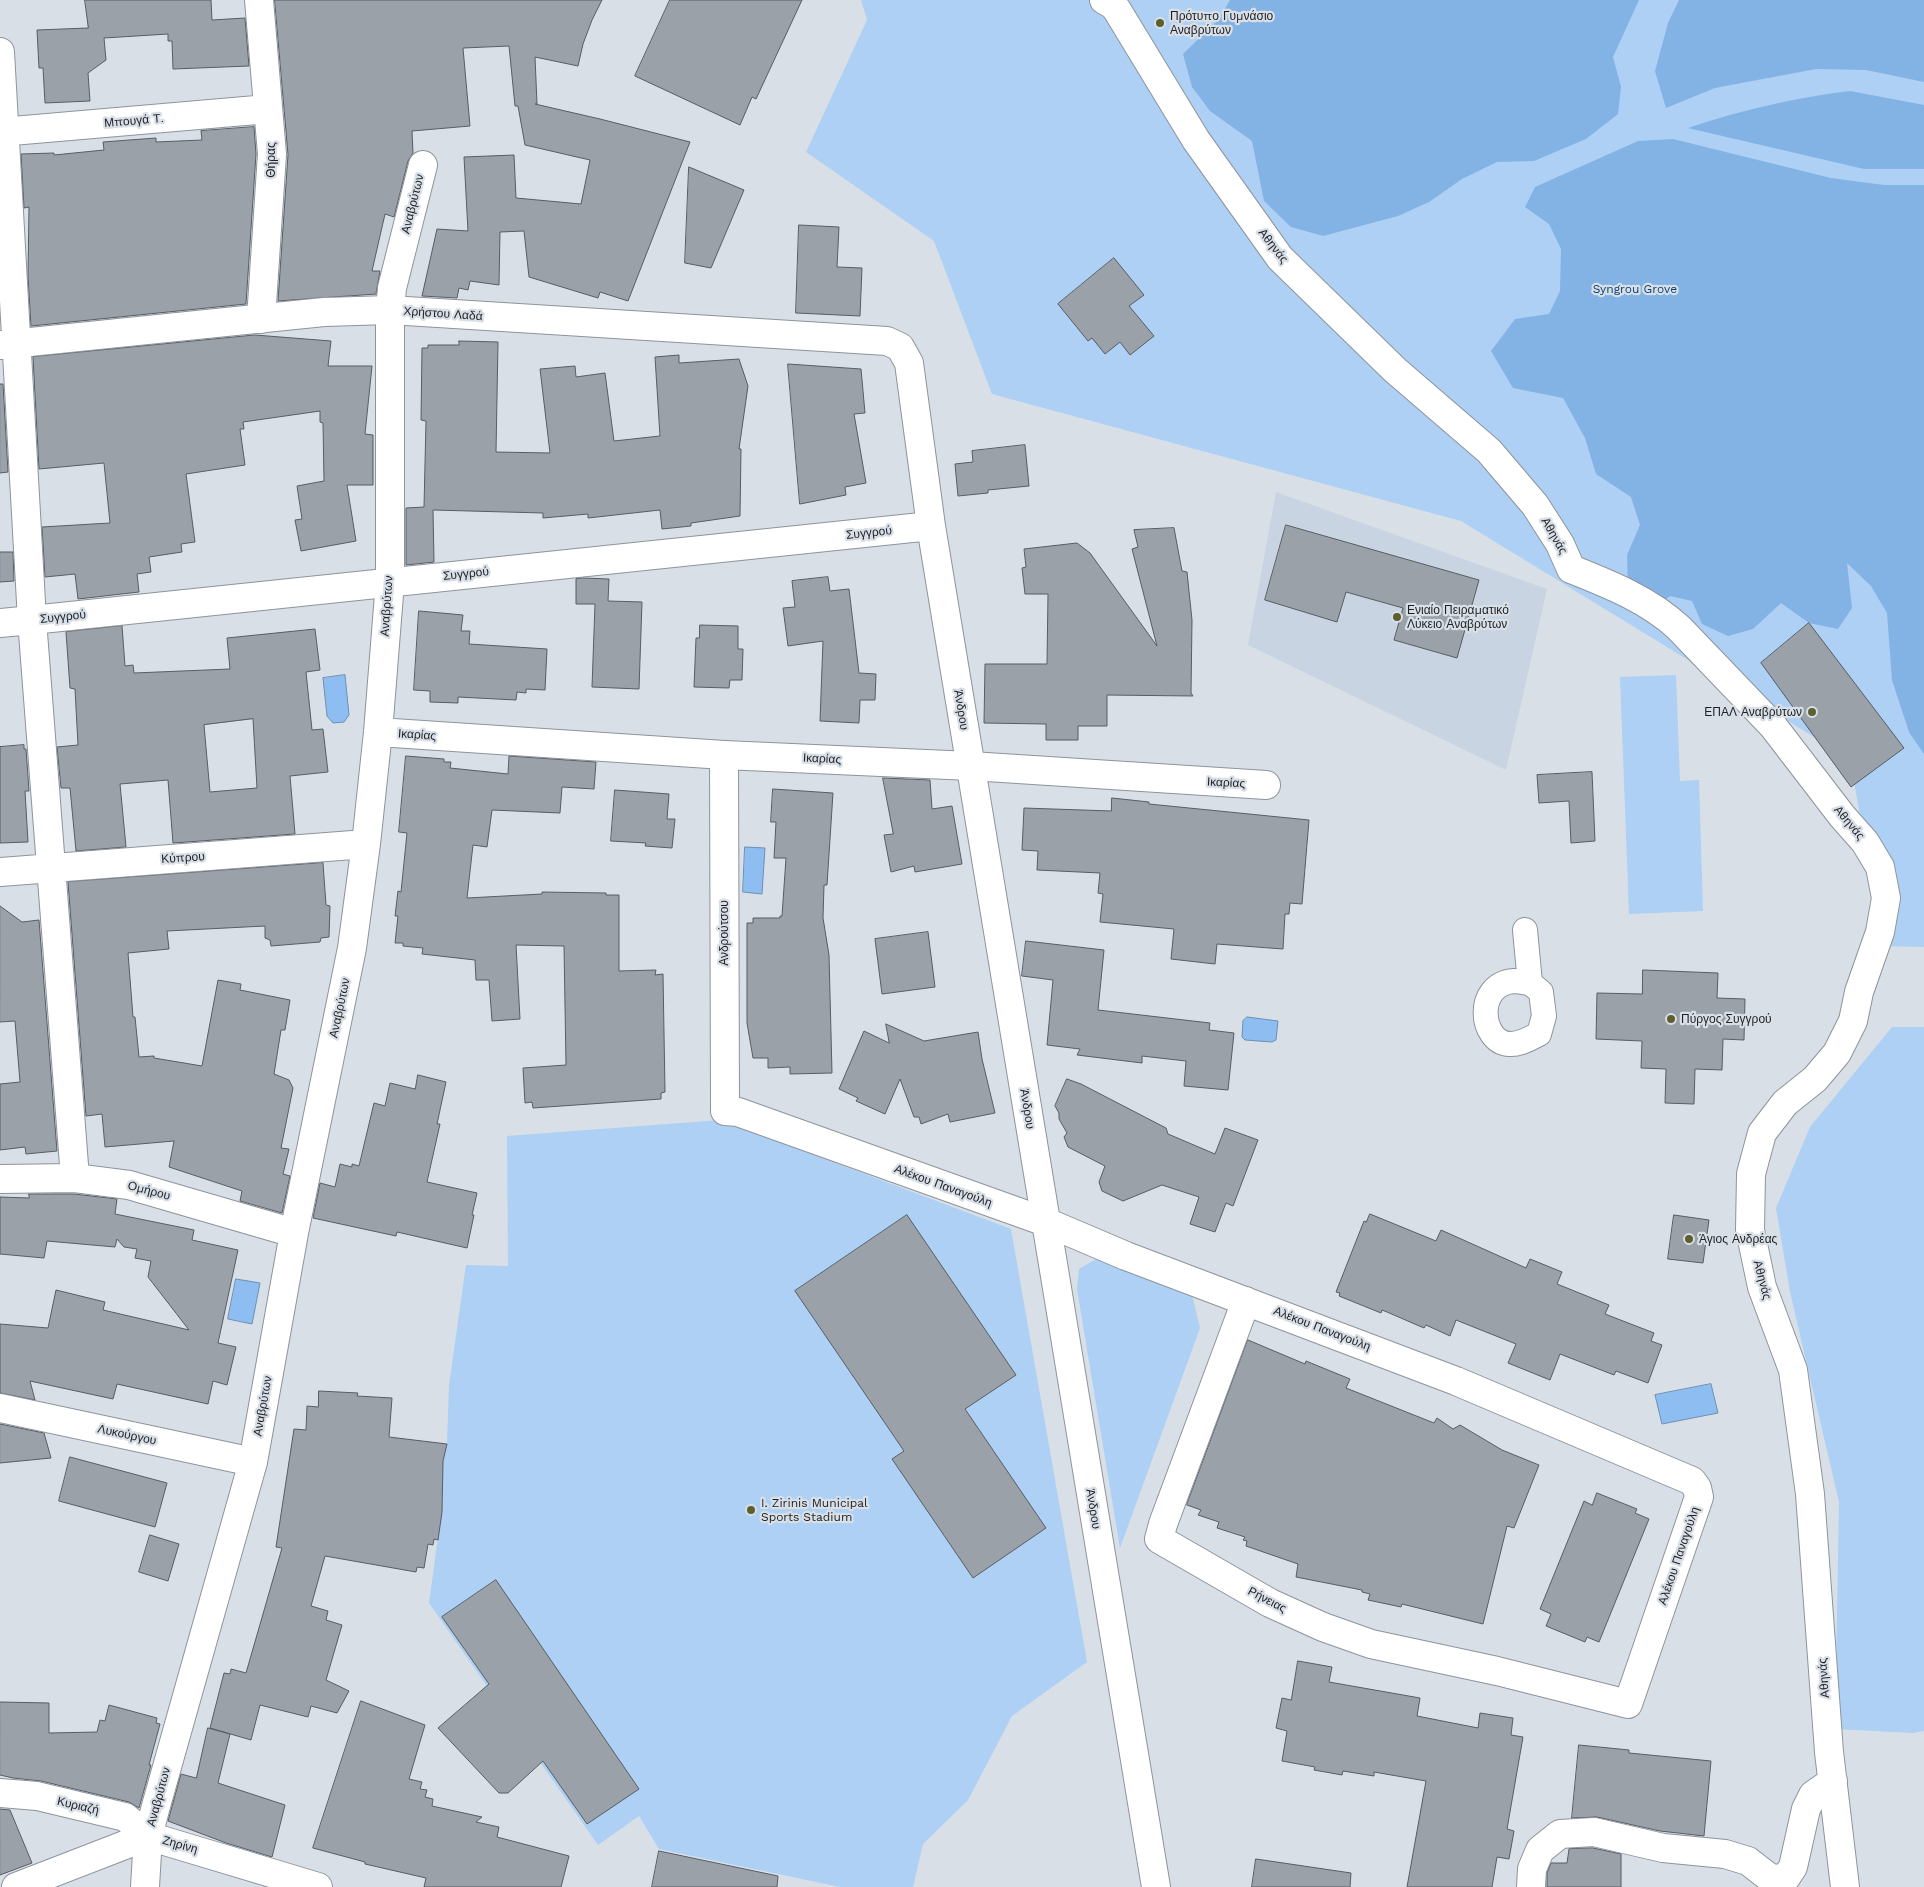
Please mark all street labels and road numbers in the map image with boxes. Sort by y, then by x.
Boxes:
street label: Μπουγά Τ. [104,111,164,131]
street label: Θήρας [264,142,278,178]
street label: Αναβρύτων [399,173,427,235]
street label: Αθηνάς [1255,226,1291,266]
street label: Χρήστου Λαδά [403,304,483,324]
street label: Αθηνάς [1538,515,1570,557]
street label: Συγγρού [845,523,893,543]
street label: Συγγρού [442,564,490,584]
street label: Αναβρύτων [378,575,396,637]
street label: Συγγρού [39,607,87,627]
street label: Άνδρου [951,689,971,731]
street label: Ικαρίας [397,726,437,744]
street label: Ικαρίας [802,751,842,767]
street label: Ικαρίας [1206,775,1246,791]
street label: Αθηνάς [1831,803,1867,843]
street label: Κύπρου [161,849,205,867]
street label: Ανδρούτσου [717,900,731,966]
street label: Αναβρύτων [327,977,353,1039]
street label: Άνδρου [1017,1088,1037,1130]
street label: Αλέκου Παναγούλη [892,1162,994,1210]
street label: Ομήρου [126,1178,172,1204]
street label: Αθηνάς [1750,1259,1774,1301]
street label: Αλέκου Παναγούλη [1271,1304,1373,1354]
street label: Αναβρύτων [251,1375,275,1437]
street label: Λυκούργου [96,1422,158,1448]
street label: Άνδρου [1083,1488,1103,1530]
street label: Αλέκου Παναγούλη [1655,1505,1703,1607]
street label: Ρήνειας [1245,1584,1289,1616]
street label: Αθηνάς [1815,1658,1833,1698]
street label: Αναβρύτων [144,1766,174,1828]
street label: Κυριαζή [56,1794,100,1818]
street label: Ζηρίνη [161,1833,199,1857]

